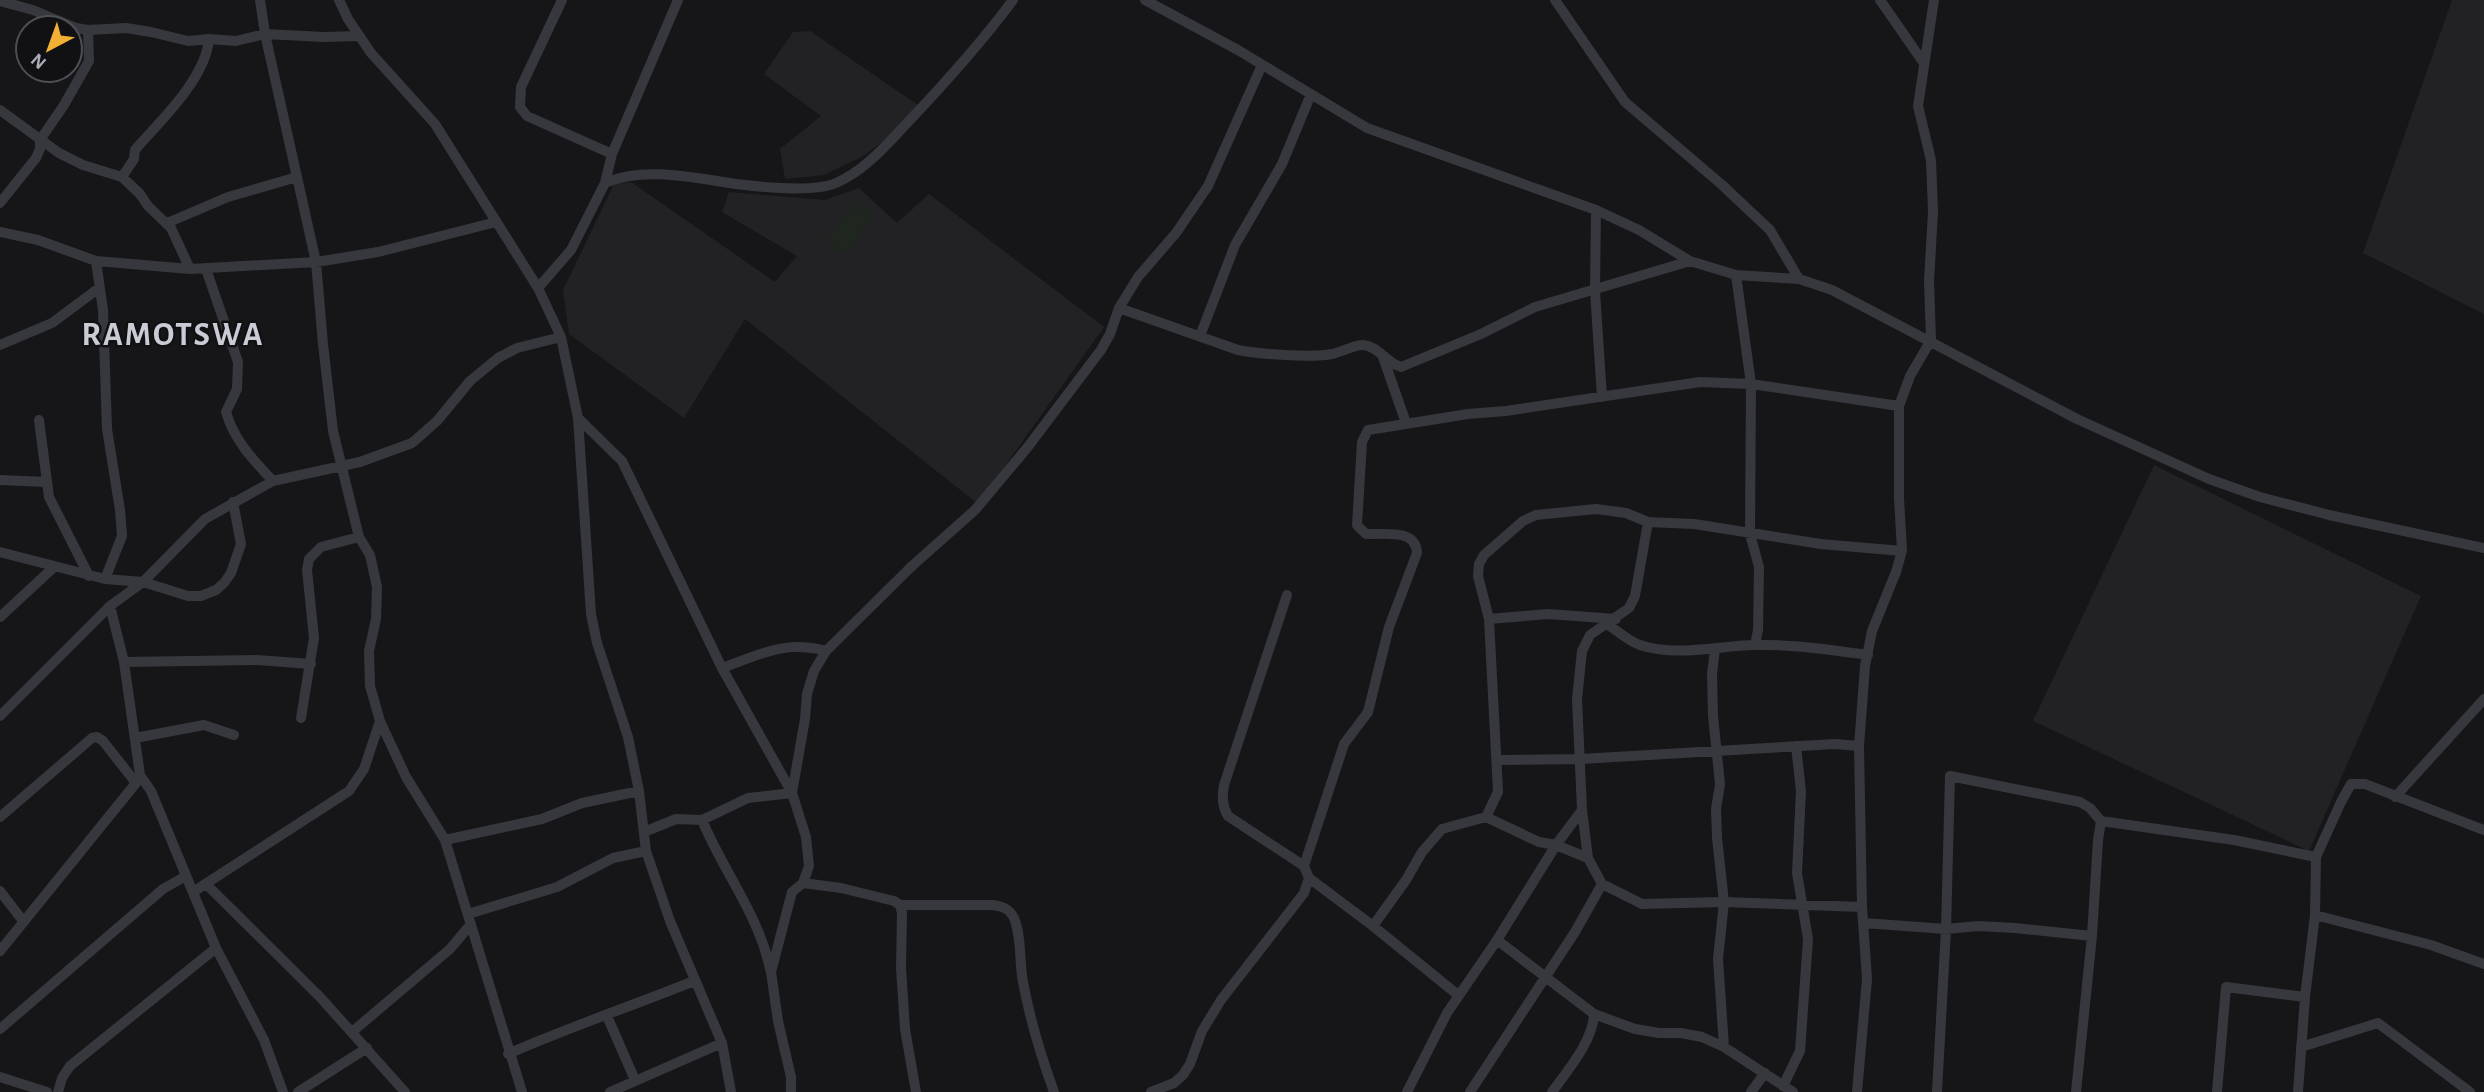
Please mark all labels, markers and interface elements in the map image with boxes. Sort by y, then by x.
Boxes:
north arrow [14,14,84,84]
text: N [28,49,50,72]
district label: RAMOTSWA [82,319,264,352]

